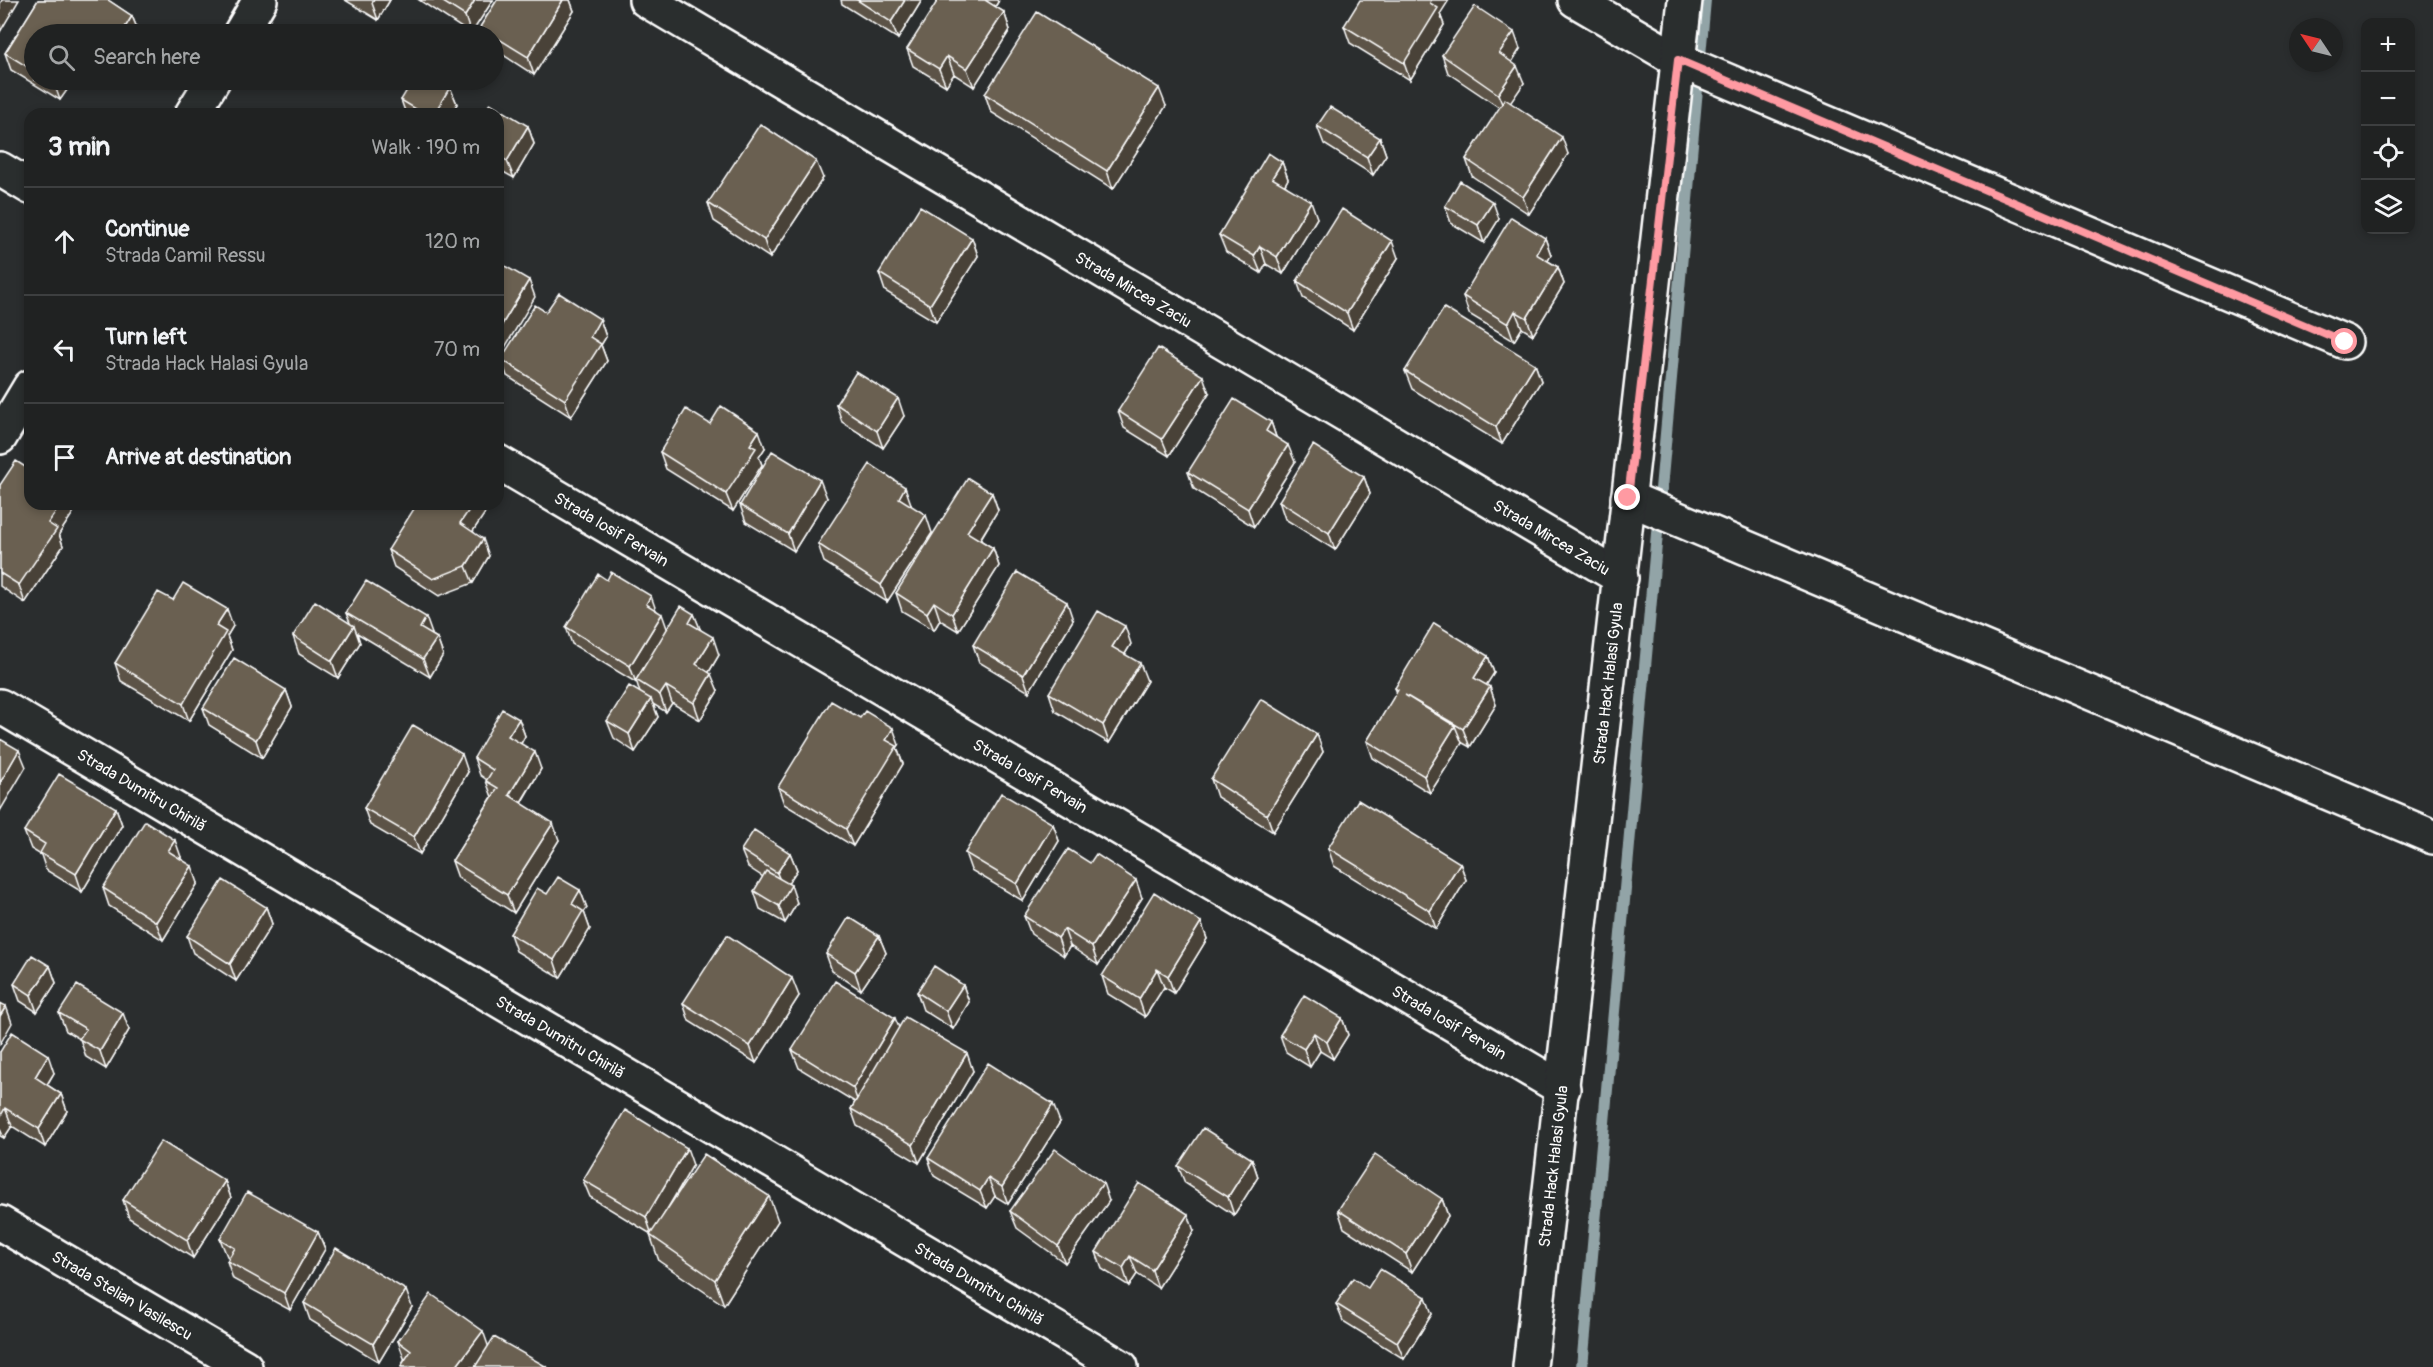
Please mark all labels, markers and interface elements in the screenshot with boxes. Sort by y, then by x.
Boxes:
north arrow [2289,18,2343,72]
map controls [2361,18,2415,234]
button: + [2361,18,2415,72]
search box [24,24,504,90]
icon: search [45,41,78,74]
text: Search here [93,43,200,71]
button: − [2361,72,2415,126]
button: locate [2361,126,2415,180]
text: 3 min [48,131,110,163]
text: Walk · 190 m [372,135,480,160]
button: layers [2361,180,2415,234]
text: Continue [105,215,189,243]
icon: ahead [48,225,81,258]
text: 120 m [425,229,480,254]
text: Strada Camil Ressu [105,243,266,268]
street label: Strada Mircea Zaciu [1071,248,1195,332]
text: Turn left [105,323,187,351]
route start [2331,328,2357,354]
icon: left [48,333,81,366]
text: 70 m [434,337,480,362]
text: Strada Hack Halasi Gyula [105,351,308,376]
icon: arrive [48,441,81,474]
text: Arrive at destination [105,443,291,471]
route end [1614,484,1640,510]
street label: Strada Iosif Pervain [550,488,672,571]
street label: Strada Mircea Zaciu [1489,496,1613,580]
street label: Strada Hack Halasi Gyula [1589,601,1628,765]
street label: Strada Iosif Pervain [969,735,1091,818]
street label: Strada Dumitru Chirilă [73,745,210,837]
street label: Strada Iosif Pervain [1388,981,1510,1064]
street label: Strada Dumitru Chirilă [492,992,629,1083]
street label: Strada Hack Halasi Gyula [1535,1084,1573,1248]
street label: Strada Dumitru Chirilă [911,1238,1047,1330]
street label: Strada Stelian Vasilescu [48,1247,196,1345]

